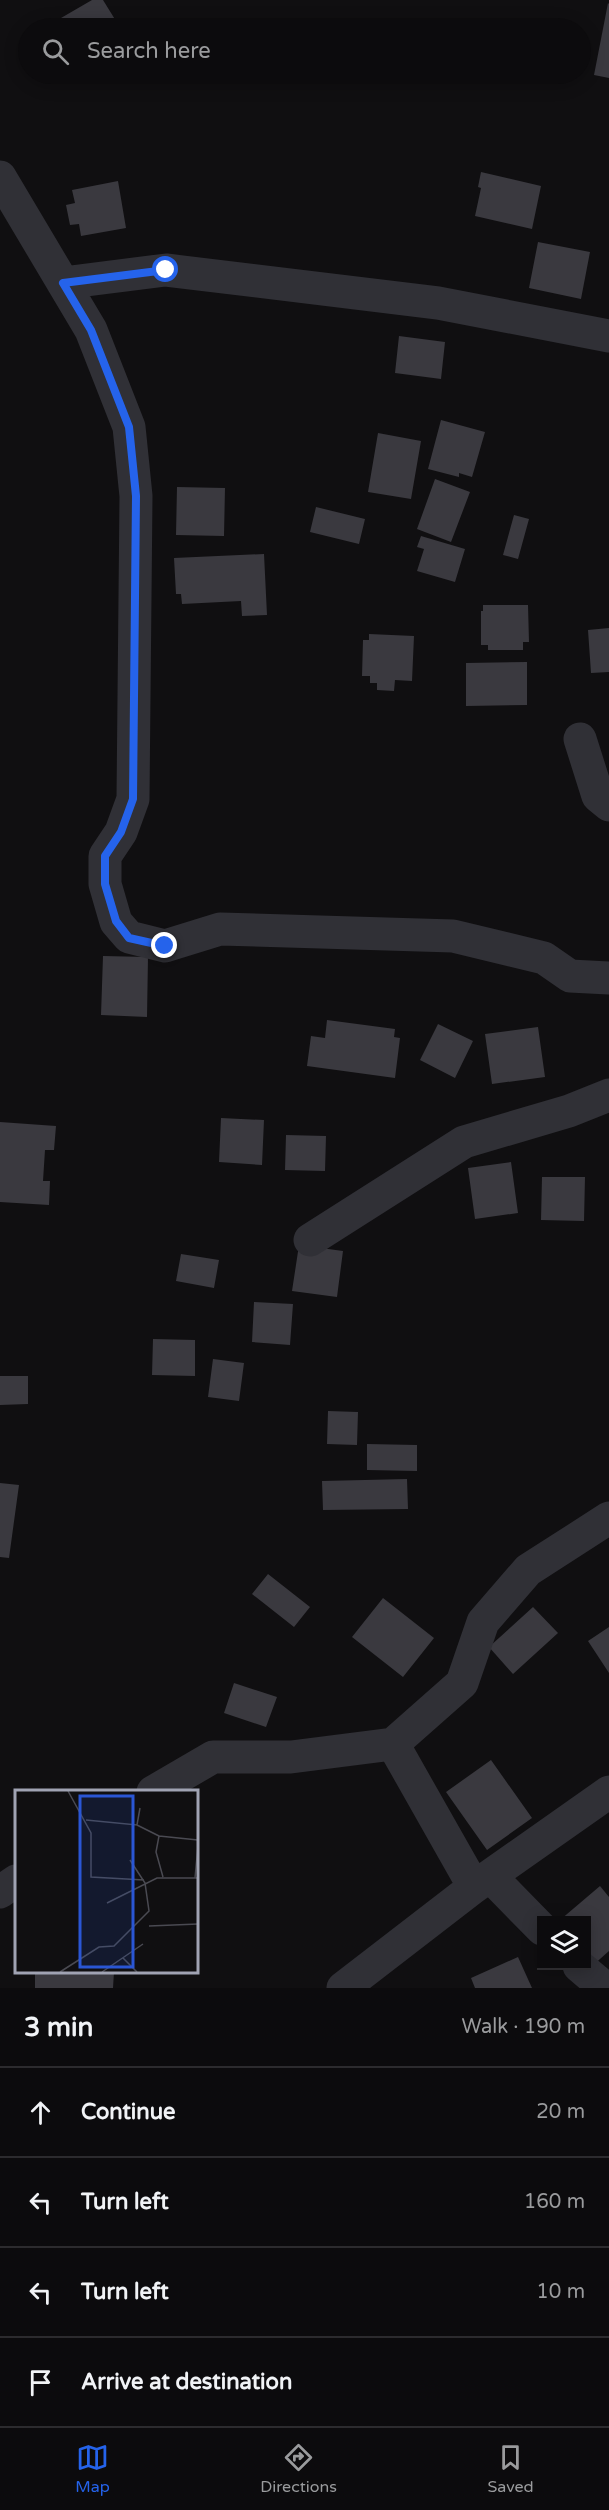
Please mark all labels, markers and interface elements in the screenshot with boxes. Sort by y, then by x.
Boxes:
search box [18,18,591,84]
icon: search [39,35,72,68]
text: Search here [87,38,211,64]
route start [152,256,178,282]
route end [151,932,177,958]
inset map [15,1790,198,1973]
map controls [537,1916,591,1970]
button: layers [537,1916,591,1970]
text: 3 min [24,2012,93,2043]
text: Walk · 190 m [462,2015,585,2039]
icon: ahead [24,2096,57,2129]
text: Continue [81,2099,176,2125]
text: 20 m [536,2100,585,2124]
icon: left [24,2186,57,2219]
text: Turn left [81,2189,169,2215]
text: 160 m [524,2190,585,2214]
icon: left [24,2276,57,2309]
text: Turn left [81,2279,169,2305]
text: 10 m [536,2280,585,2304]
icon: arrive [24,2366,57,2399]
text: Arrive at destination [81,2369,292,2395]
tab: Map [75,2441,110,2497]
tab: Directions [260,2441,337,2497]
tab: Saved [487,2441,534,2497]

